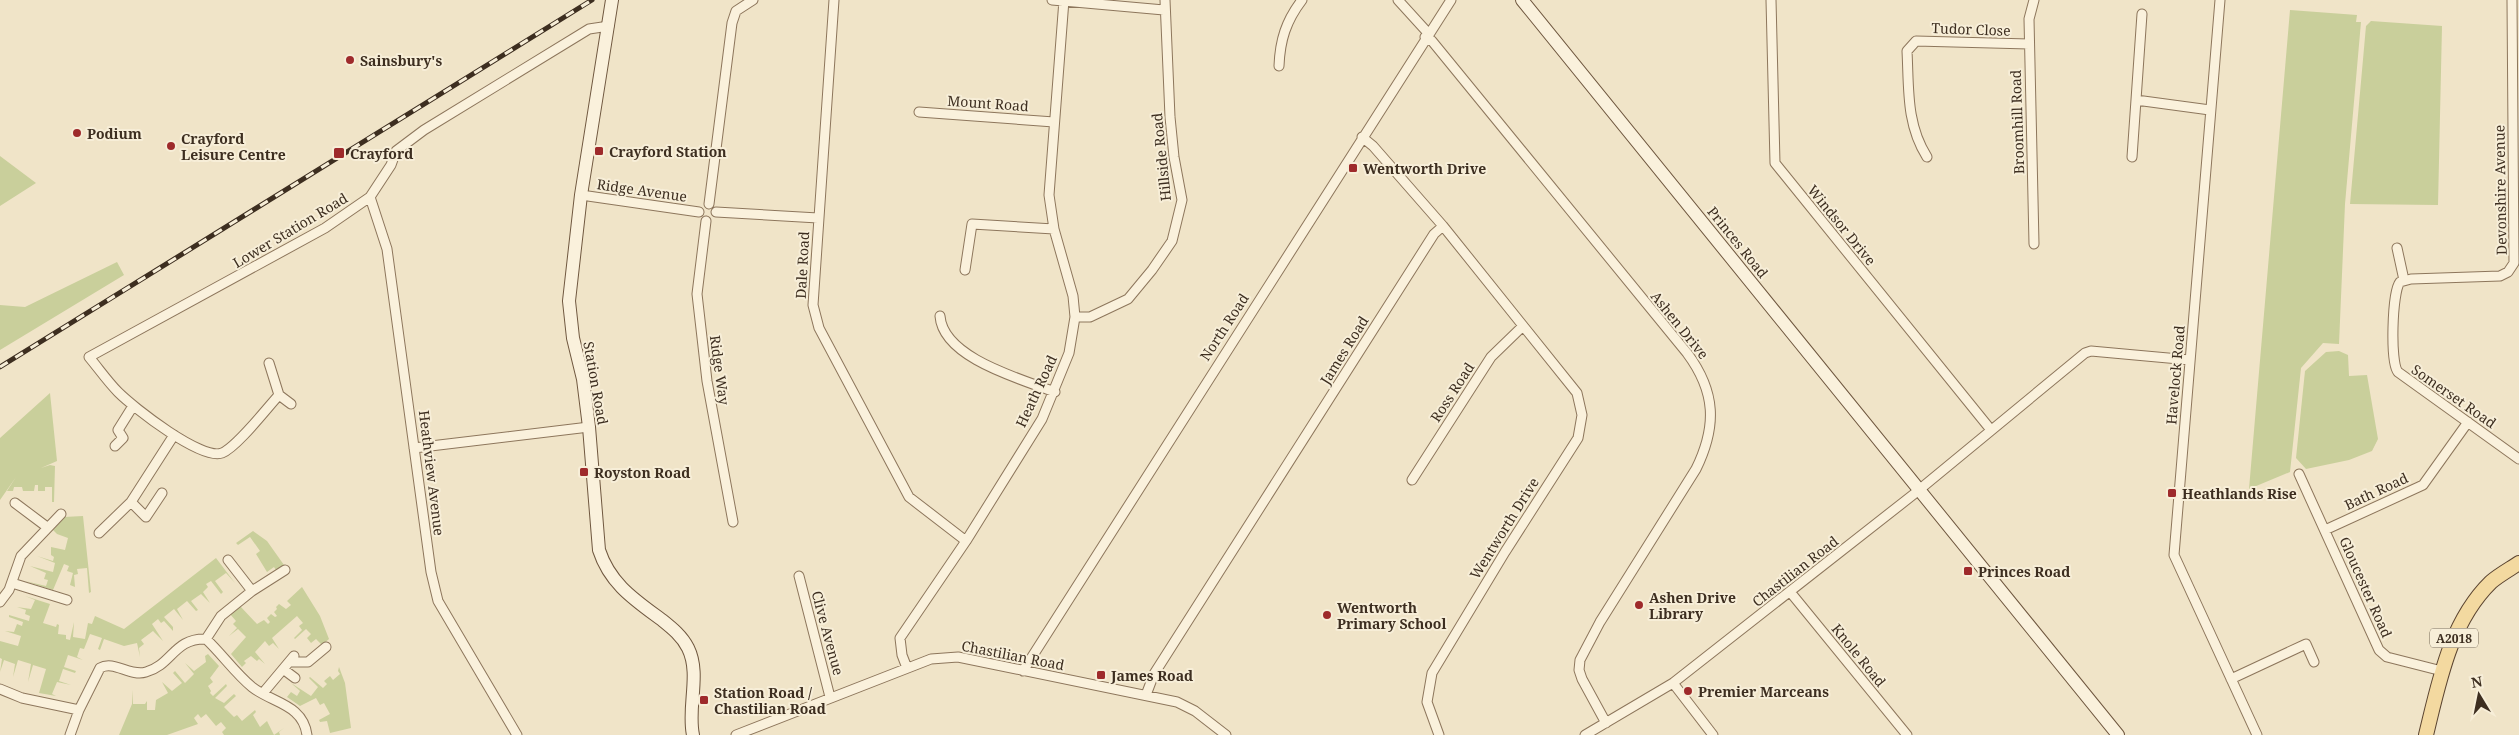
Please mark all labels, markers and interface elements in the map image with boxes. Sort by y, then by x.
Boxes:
street label: Tudor Close [1931,18,2011,40]
place label: Sainsbury's [360,51,442,70]
marker: Sainsbury's [344,54,356,66]
street label: Broomhill Road [2006,69,2028,175]
street label: Mount Road [947,91,1030,115]
street label: Hillside Road [1147,112,1175,202]
place label: Podium [87,124,142,143]
street label: Devonshire Avenue [2489,125,2511,255]
marker: Podium [71,127,83,139]
place label: Crayford Leisure Centre [181,129,286,164]
marker: Crayford Leisure Centre [165,140,177,152]
place label: Crayford Station [609,142,727,161]
place label: Crayford [350,144,413,163]
marker: Crayford Station [593,145,605,157]
marker: Crayford [332,146,346,160]
place label: Wentworth Drive [1363,159,1486,178]
marker: Wentworth Drive [1347,162,1359,174]
street label: Ridge Avenue [596,174,688,206]
street label: Windsor Drive [1804,181,1880,269]
street label: Lower Station Road [229,188,351,272]
street label: Princes Road [1703,202,1773,282]
street label: Dale Road [791,231,813,299]
street label: Ashen Drive [1647,287,1713,363]
street label: North Road [1195,289,1253,364]
street label: James Road [1315,312,1373,389]
street label: Havelock Road [2161,324,2189,425]
street label: Ridge Way [706,334,734,406]
street label: Station Road [579,340,613,427]
street label: Heath Road [1011,351,1061,430]
street label: Ross Road [1426,358,1479,425]
street label: Somerset Road [2408,360,2500,432]
street label: Heathview Avenue [415,409,449,537]
place label: Royston Road [594,463,690,482]
marker: Royston Road [578,466,590,478]
street label: Bath Road [2341,468,2411,514]
street label: Wentworth Drive [1465,474,1543,582]
place label: Heathlands Rise [2182,484,2297,503]
marker: Heathlands Rise [2166,487,2178,499]
street label: Chastilian Road [1748,531,1842,611]
street label: Gloucester Road [2335,534,2397,641]
place label: Princes Road [1978,562,2070,581]
marker: Princes Road [1962,565,1974,577]
place label: Ashen Drive Library [1649,588,1736,623]
street label: Clive Avenue [808,589,848,677]
place label: Wentworth Primary School [1337,598,1446,633]
marker: Ashen Drive Library [1633,599,1645,611]
marker: Wentworth Primary School [1321,609,1333,621]
street label: Knole Road [1828,619,1891,691]
road number: A2018 [2430,628,2478,648]
street label: Chastilian Road [960,636,1066,674]
place label: James Road [1110,666,1193,685]
marker: James Road [1095,669,1107,681]
north arrow [2454,670,2504,720]
text: N [2470,671,2484,692]
place label: Premier Marceans [1698,682,1829,701]
place label: Station Road / Chastilian Road [714,683,826,718]
marker: Premier Marceans [1682,685,1694,697]
marker: Station Road / Chastilian Road [698,694,710,706]

